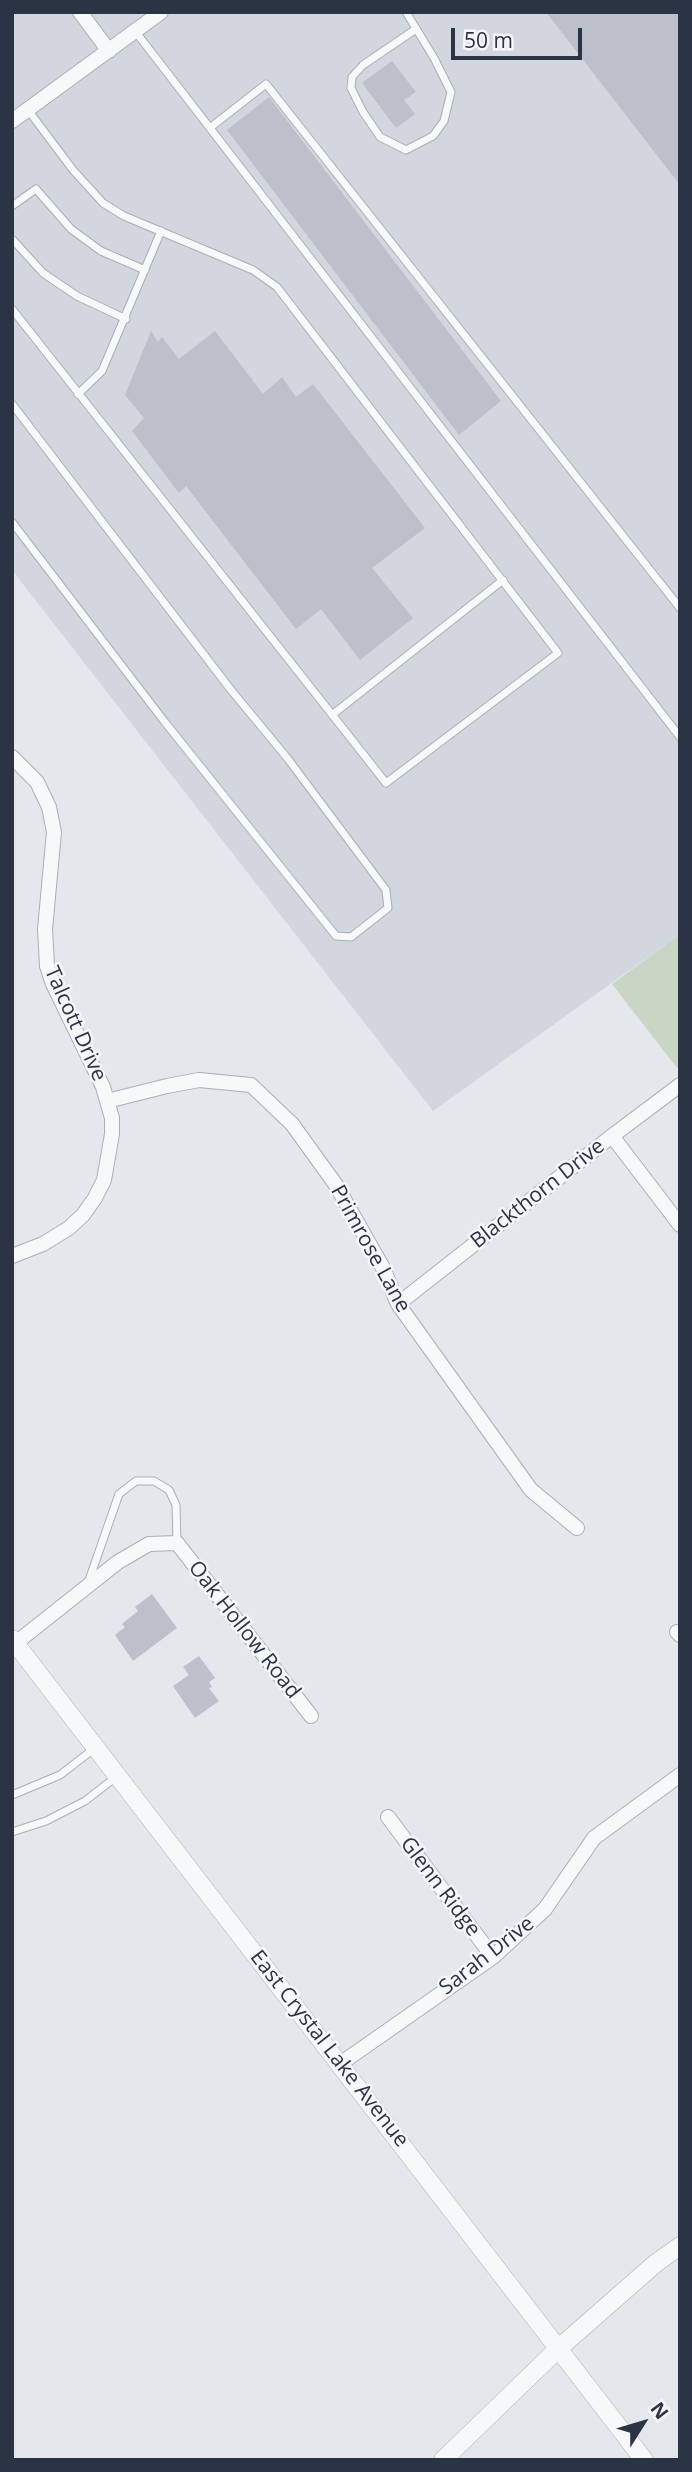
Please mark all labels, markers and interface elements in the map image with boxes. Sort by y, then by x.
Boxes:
scale bar [454,14,585,58]
text: 50 m [464,26,513,54]
street label: Talcott Drive [38,963,112,1085]
street label: Blackthorn Drive [466,1134,610,1254]
street label: Primrose Lane [325,1181,415,1317]
street label: Oak Hollow Road [182,1556,306,1704]
street label: Glenn Ridge [394,1832,486,1942]
street label: Sarah Drive [435,1911,539,2001]
street label: East Crystal Lake Avenue [244,1946,414,2152]
north arrow [608,2388,678,2458]
text: N [645,2396,675,2424]

